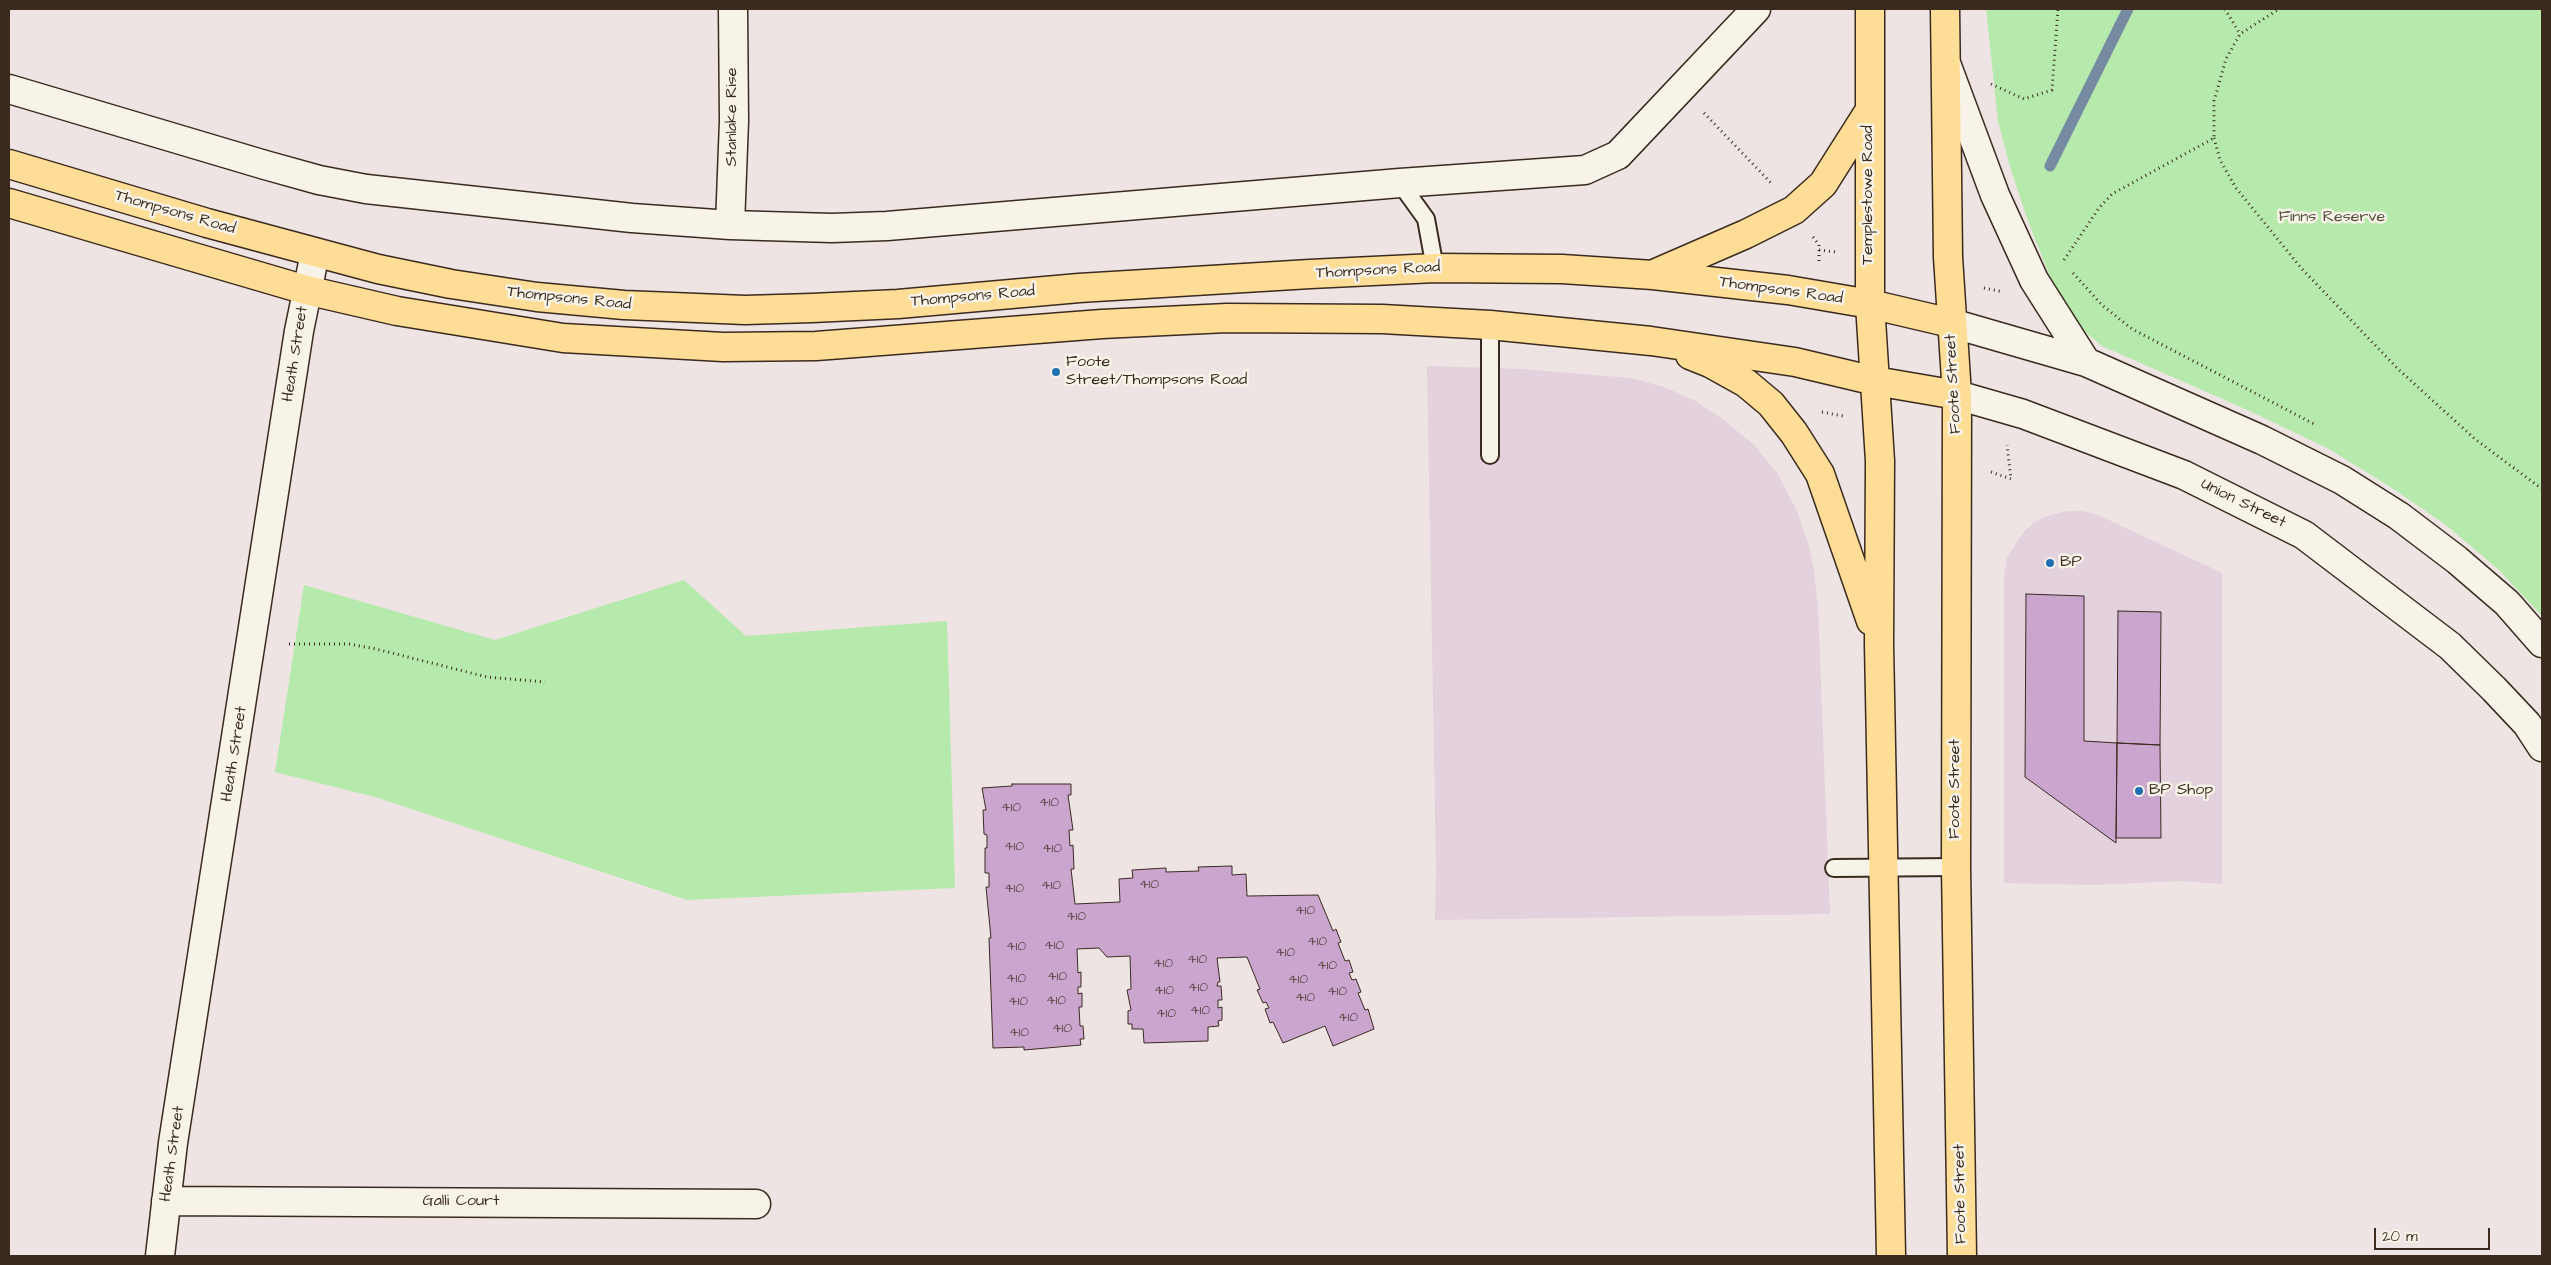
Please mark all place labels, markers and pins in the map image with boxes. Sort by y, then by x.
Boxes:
place label: Foote Street/Thompsons Road [1066,353,1247,391]
marker: Foote Street/Thompsons Road [1050,366,1062,378]
place label: BP [2060,553,2082,573]
marker: BP [2044,557,2056,569]
place label: BP Shop [2149,781,2213,801]
marker: BP Shop [2133,785,2145,797]

